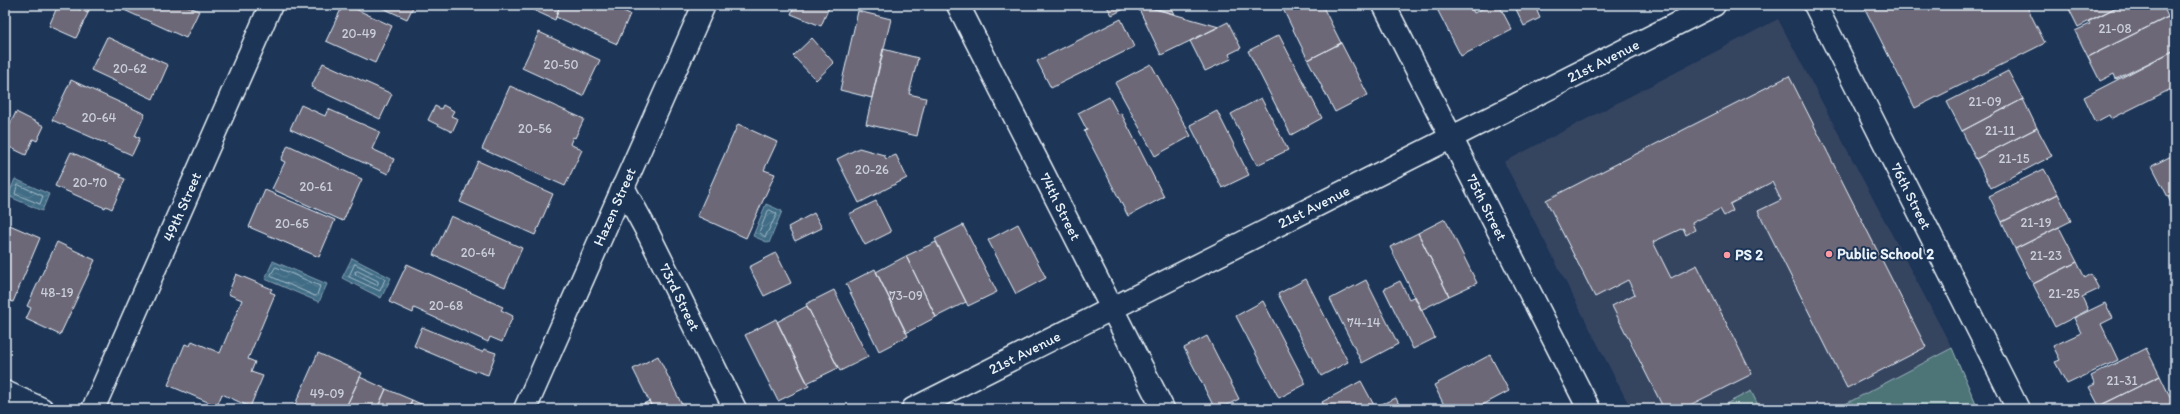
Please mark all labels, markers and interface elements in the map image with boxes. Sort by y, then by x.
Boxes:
house number: 21-08 [2098,21,2132,36]
house number: 20-49 [342,26,377,41]
street label: 21st Avenue [1564,35,1642,87]
house number: 20-50 [544,57,578,72]
house number: 20-62 [113,61,147,76]
house number: 21-09 [1969,94,2002,109]
house number: 20-64 [82,110,117,125]
house number: 20-56 [518,121,552,136]
house number: 21-11 [1985,123,2015,138]
house number: 21-15 [1999,151,2030,166]
street label: 76th Street [1887,160,1935,233]
house number: 20-26 [855,162,889,177]
street label: Hazen Street [589,165,640,249]
street label: 49th Street [159,169,205,244]
street label: 74th Street [1036,170,1085,244]
street label: 75th Street [1462,171,1511,244]
house number: 20-70 [73,175,107,190]
house number: 20-61 [300,179,332,194]
street label: 21st Avenue [1275,181,1353,232]
house number: 21-19 [2021,215,2052,230]
house number: 20-65 [275,216,309,231]
house number: 20-64 [461,245,496,260]
place label: Public School 2 [1837,245,1934,263]
place label: PS 2 [1735,246,1763,264]
house number: 21-23 [2030,248,2062,263]
marker: Public School 2 [1824,249,1834,259]
marker: PS 2 [1722,250,1732,260]
street label: 73rd Street [656,261,704,334]
house number: 48-19 [41,285,74,300]
house number: 21-25 [2048,286,2080,301]
house number: 73-09 [889,288,923,303]
house number: 20-68 [429,298,463,313]
house number: 74-14 [1347,315,1381,330]
street label: 21st Avenue [986,327,1064,378]
house number: 21-31 [2106,373,2138,388]
house number: 49-09 [310,386,345,401]

